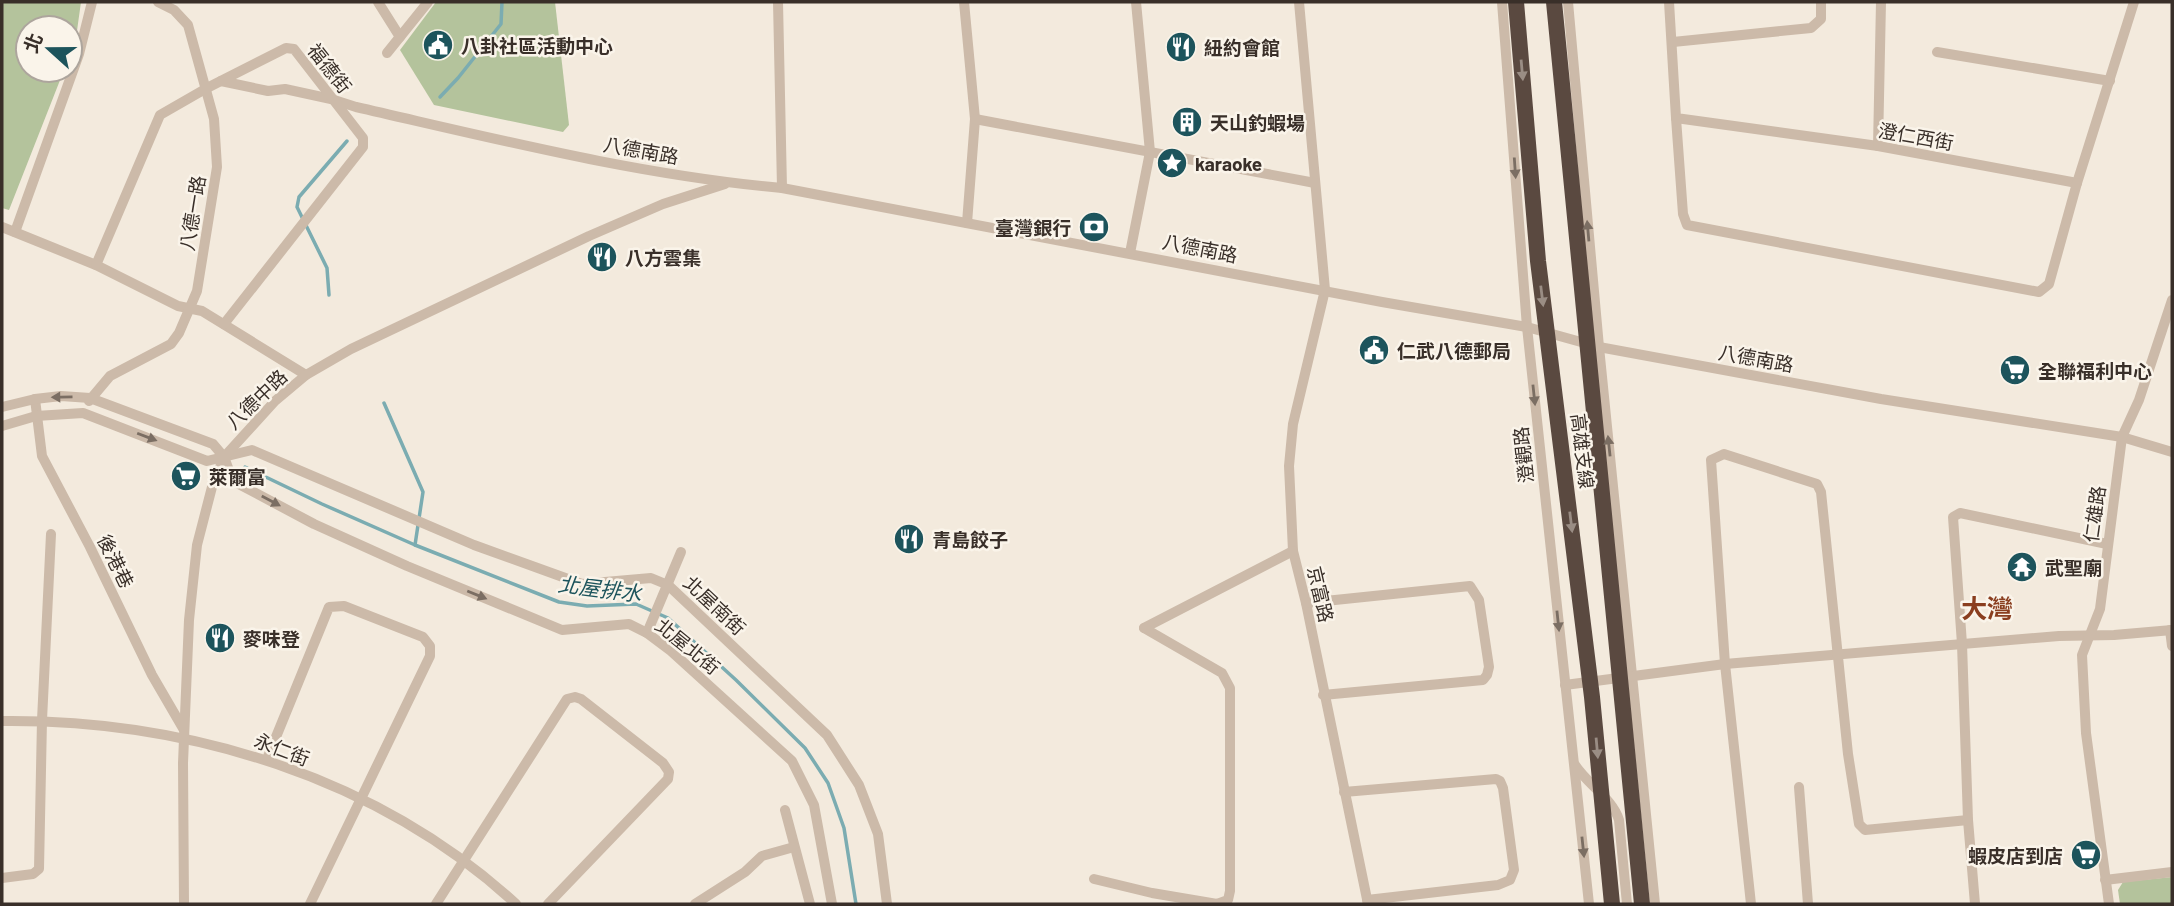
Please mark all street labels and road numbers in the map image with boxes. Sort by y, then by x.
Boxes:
street label: 福德街 [303,38,357,98]
street label: 澄仁西街 [1877,118,1955,154]
street label: 八德南路 [602,132,680,168]
street label: 八德一路 [175,174,209,252]
street label: 八德南路 [1160,229,1240,267]
street label: 八德南路 [1717,340,1795,376]
street label: 八德中路 [221,364,291,434]
street label: 高雄支線 [1567,412,1599,490]
street label: 澄觀路 [1509,425,1537,485]
street label: 仁雄路 [2079,484,2109,544]
street label: 後港巷 [93,530,139,592]
street label: 京富路 [1303,564,1339,624]
street label: 北屋南街 [679,571,751,639]
street label: 北屋北街 [651,613,725,679]
street label: 永仁街 [251,728,313,770]

